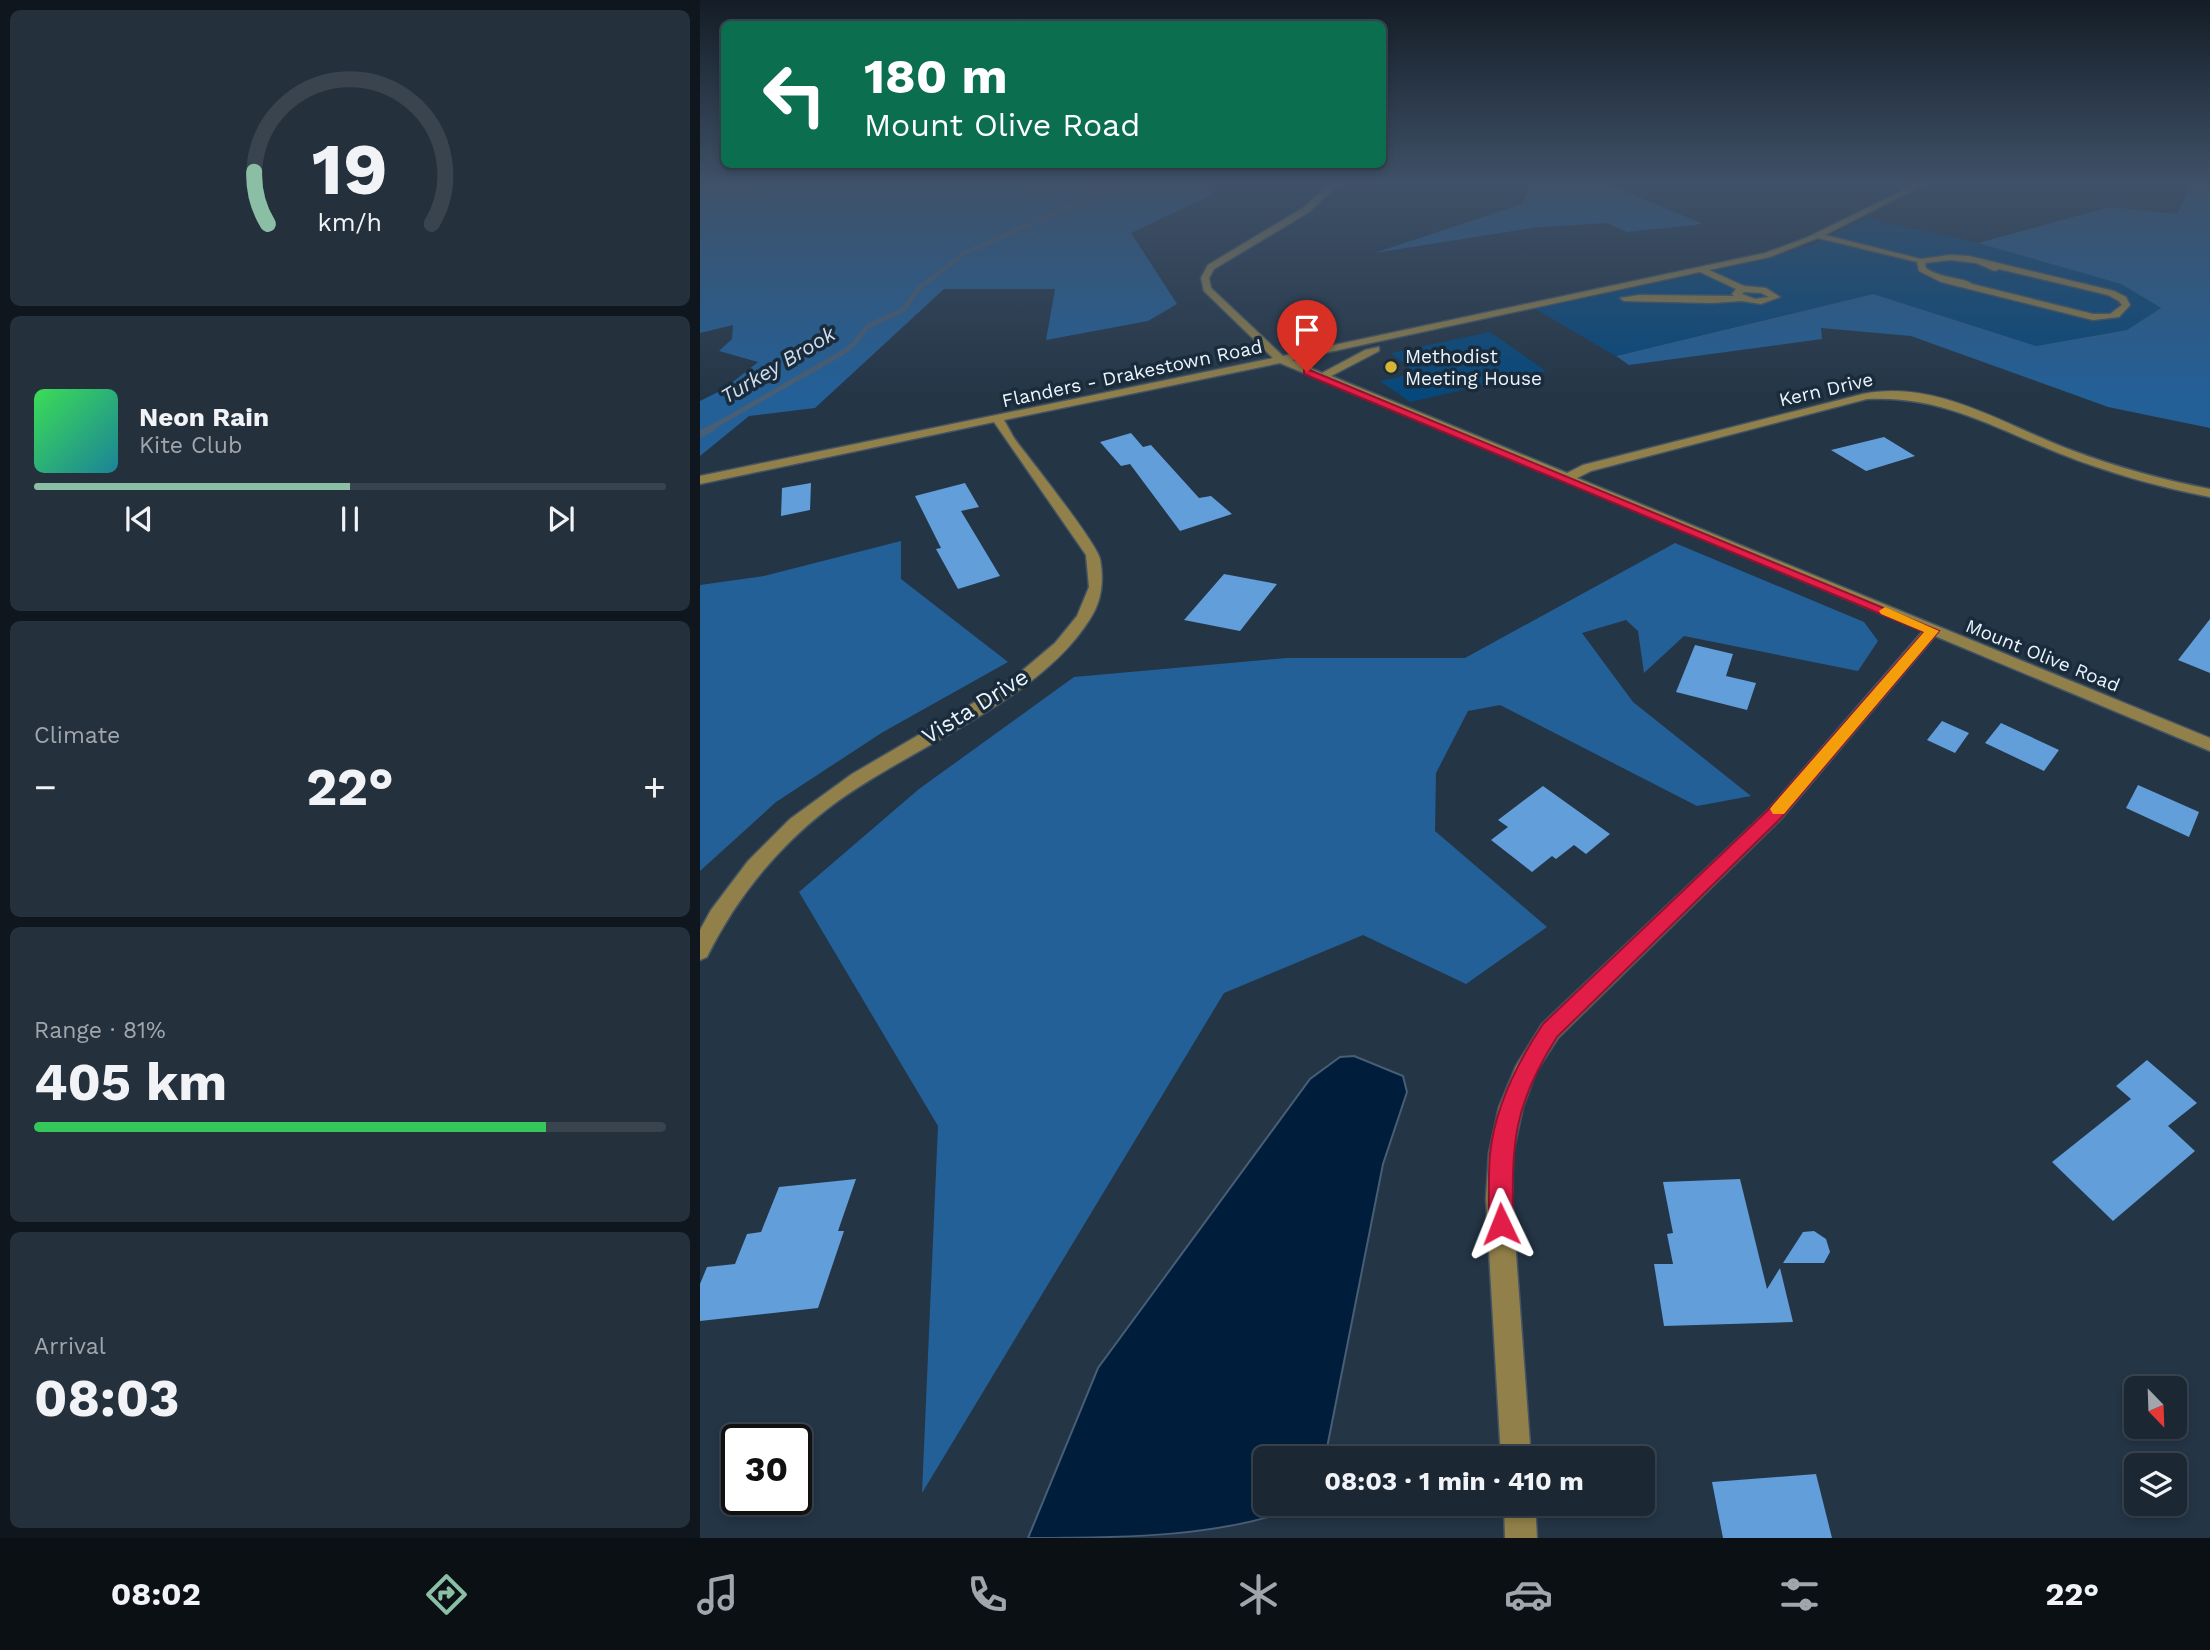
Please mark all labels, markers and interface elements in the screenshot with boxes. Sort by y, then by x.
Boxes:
text: 180 m [864,47,1008,105]
icon: left [749,49,840,140]
text: Mount Olive Road [864,106,1140,144]
text: 19 [312,126,388,212]
text: km/h [318,208,382,237]
pin [1277,300,1337,372]
icon: arrive [1288,311,1326,349]
water label: Turkey Brook [716,320,840,409]
street label: Flanders - Drakestown Road [1000,335,1264,412]
place label: Methodist Meeting House [1405,345,1542,390]
marker: Methodist Meeting House [1383,359,1399,375]
street label: Kern Drive [1777,367,1875,411]
text: Neon Rain [139,402,269,432]
text: Kite Club [139,432,242,459]
icon: previous [120,500,158,538]
icon: pause [331,500,369,538]
icon: next [542,500,580,538]
street label: Mount Olive Road [1962,614,2123,697]
street label: Vista Drive [917,663,1033,750]
text: Climate [34,722,120,749]
text: 22° [306,757,394,818]
text: − [34,765,57,809]
text: + [643,765,666,809]
text: Range · 81% [34,1017,166,1044]
text: 405 km [34,1052,227,1113]
position arrow [1464,1187,1538,1261]
text: Arrival [34,1333,106,1360]
text: 08:03 [34,1368,180,1429]
north arrow [2124,1376,2188,1438]
map controls [2124,1376,2187,1516]
speed limit sign: 30 [721,1424,812,1515]
button: layers [2124,1453,2187,1516]
text: 08:03 · 1 min · 410 m [1324,1466,1584,1496]
icon: directions [422,1570,471,1619]
icon: music [693,1570,742,1619]
icon: phone [963,1570,1012,1619]
icon: climate [1234,1570,1283,1619]
icon: car [1504,1570,1553,1619]
icon: filters [1775,1570,1824,1619]
text: 08:02 [111,1575,201,1613]
text: 22° [2045,1575,2099,1613]

